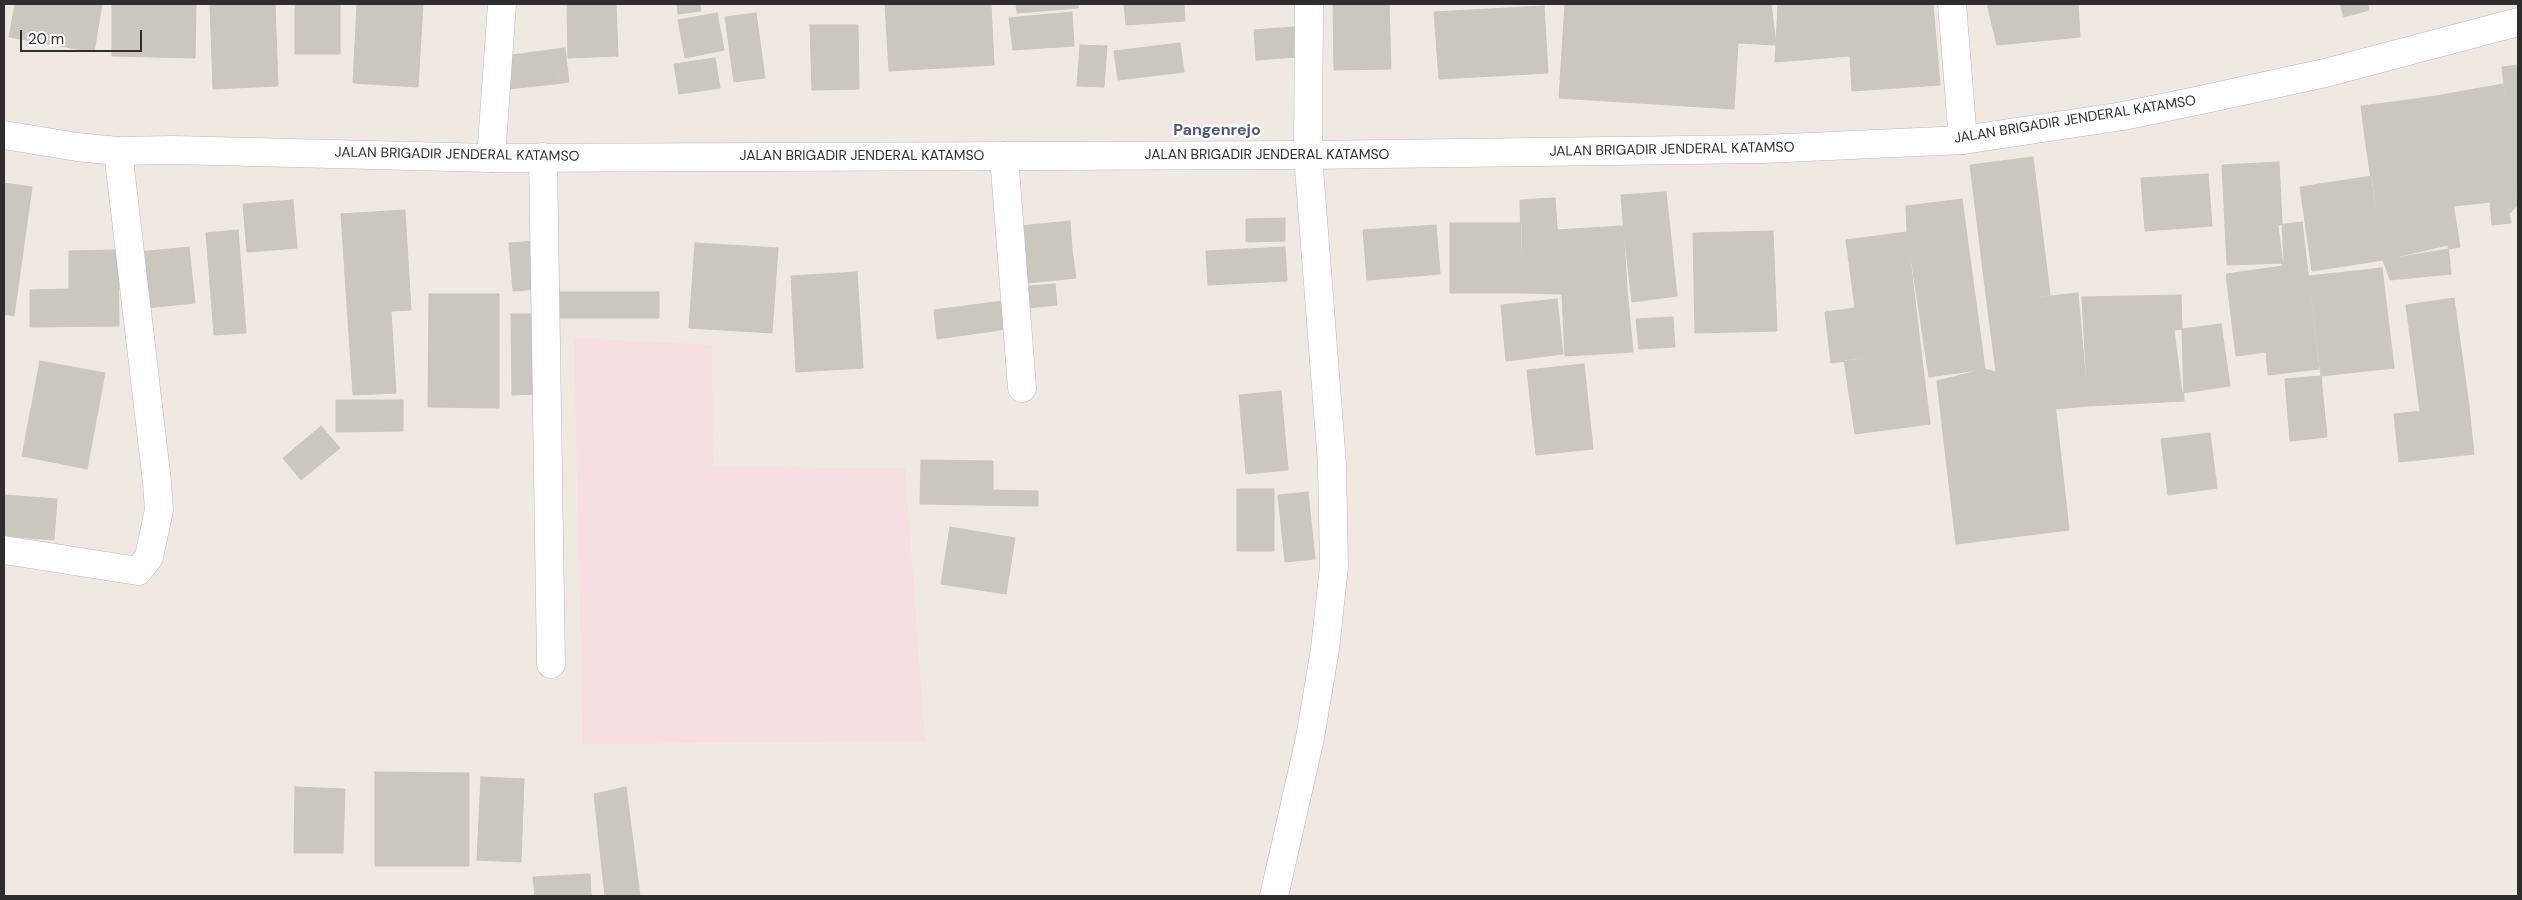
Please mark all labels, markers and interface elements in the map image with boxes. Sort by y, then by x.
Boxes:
scale bar [22,20,145,52]
text: 20 m [28,29,64,49]
street label: JALAN BRIGADIR JENDERAL KATAMSO [1953,93,2197,147]
district label: Pangenrejo [1173,121,1261,141]
street label: JALAN BRIGADIR JENDERAL KATAMSO [1549,139,1795,161]
street label: JALAN BRIGADIR JENDERAL KATAMSO [334,144,580,166]
street label: JALAN BRIGADIR JENDERAL KATAMSO [1145,147,1389,163]
street label: JALAN BRIGADIR JENDERAL KATAMSO [740,148,984,164]

